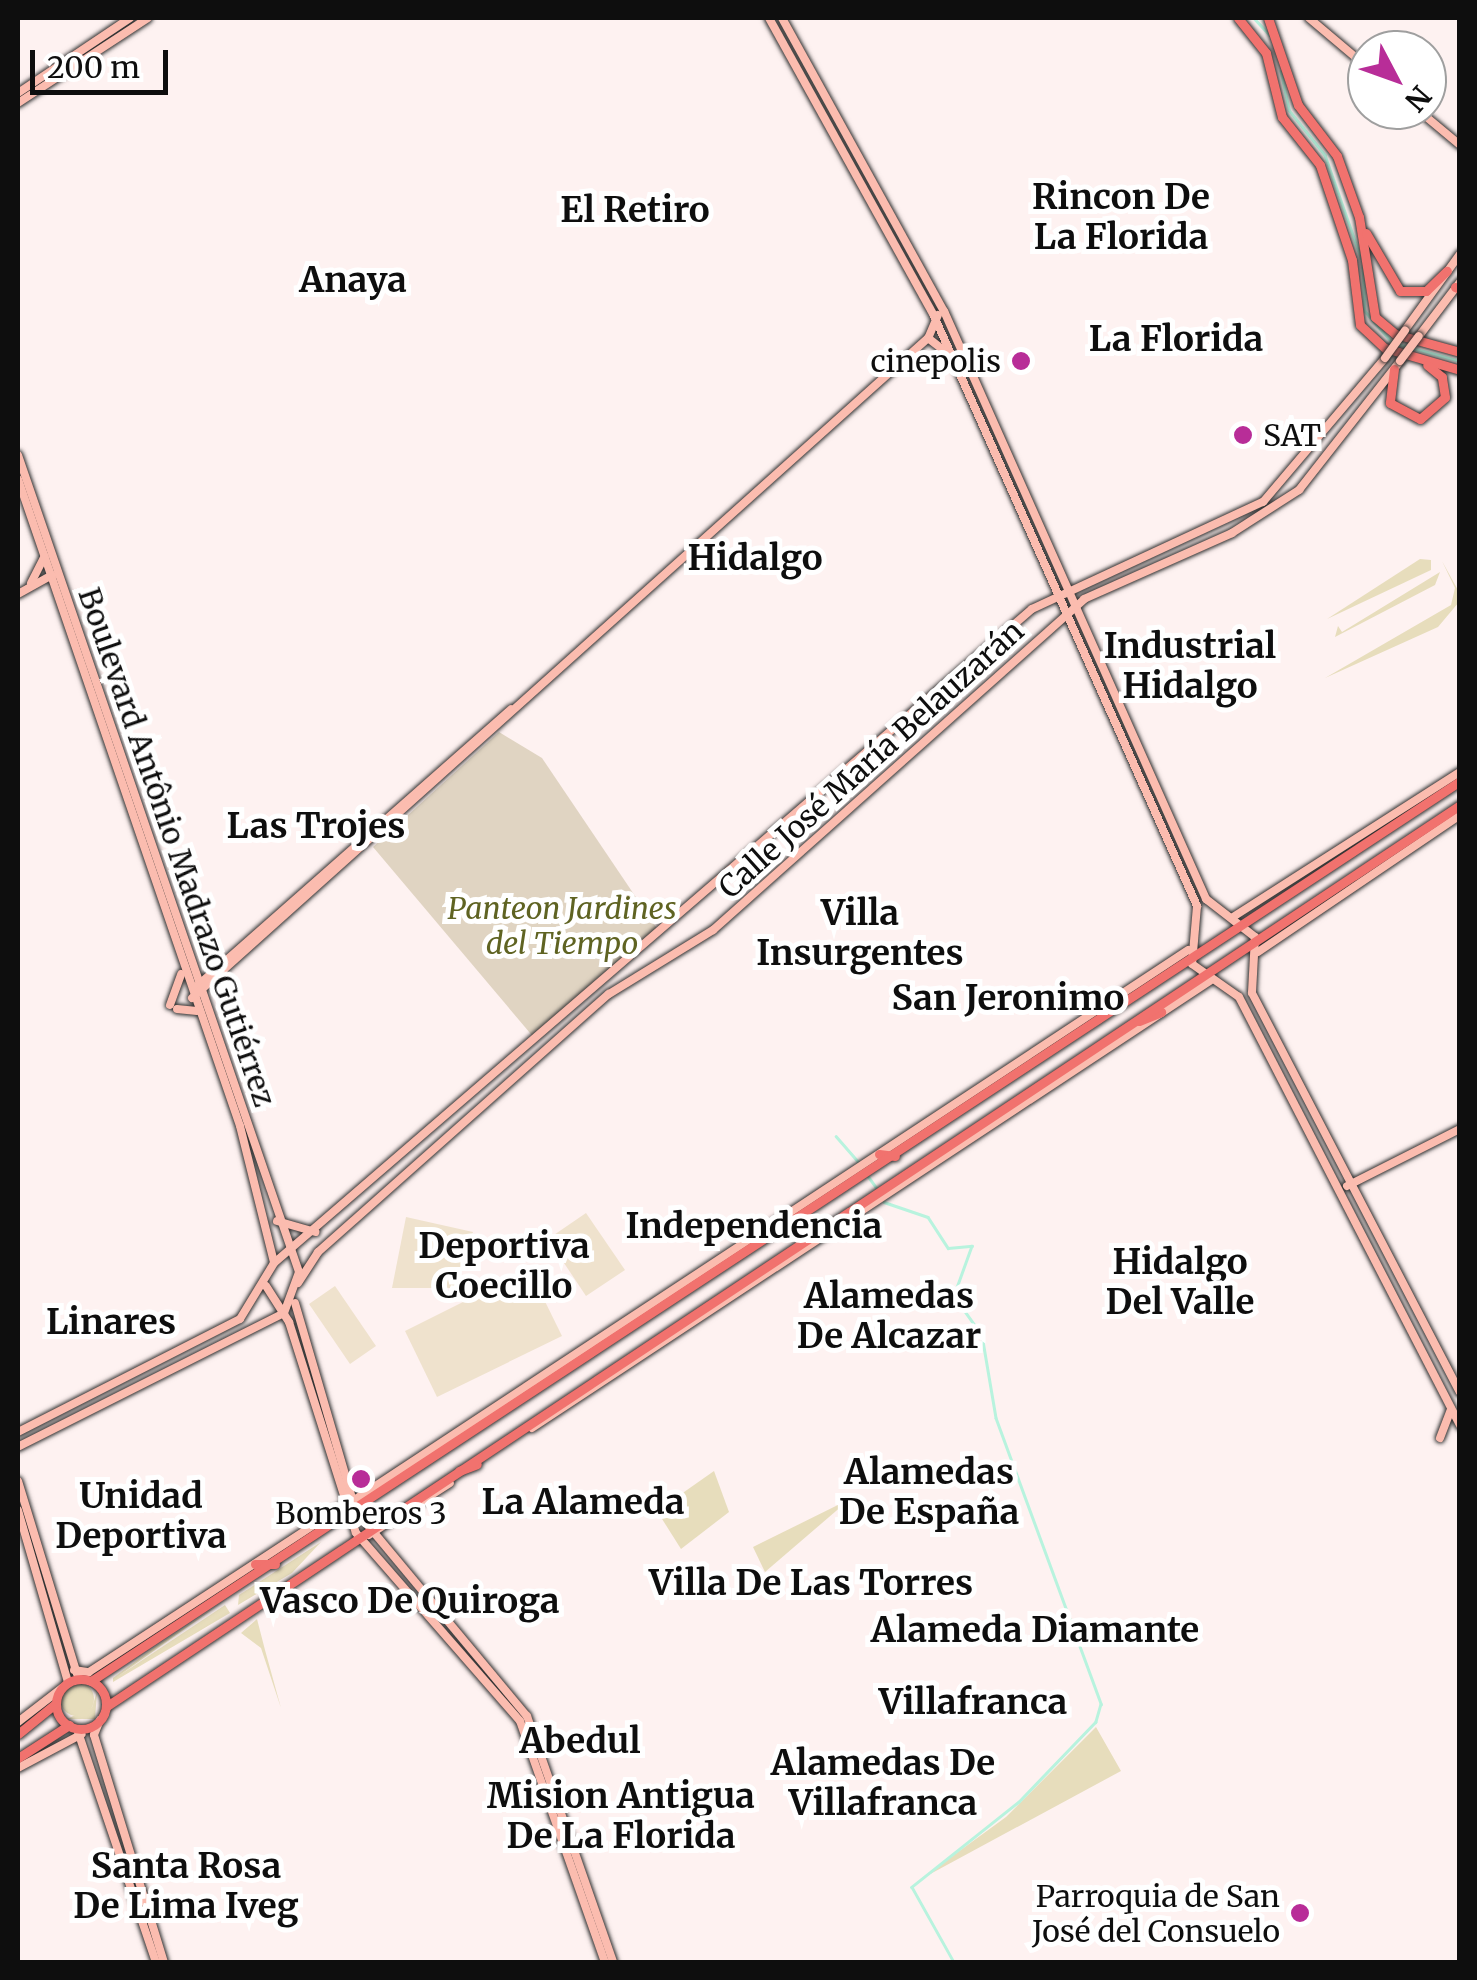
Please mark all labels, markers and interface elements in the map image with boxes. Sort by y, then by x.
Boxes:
scale bar [35,30,172,92]
north arrow [1347,30,1447,130]
text: 200 m [47,48,140,86]
text: N [1397,78,1439,119]
district label: Rincon De La Florida [1032,176,1210,258]
district label: El Retiro [560,189,710,231]
district label: Anaya [299,259,407,301]
district label: La Florida [1089,318,1263,360]
place label: cinepolis [870,343,1001,379]
marker: cinepolis [1010,350,1032,372]
place label: SAT [1263,417,1321,453]
marker: SAT [1232,424,1254,446]
district label: Hidalgo [687,537,823,579]
street label: Boulevard Antônio Madrazo Gutiérrez [71,583,283,1111]
street label: Calle José María Belauzarán [711,613,1031,905]
district label: Industrial Hidalgo [1104,625,1276,707]
district label: Las Trojes [227,805,405,847]
park label: Panteon Jardines del Tiempo [448,890,676,960]
district label: Villa Insurgentes [756,892,964,974]
district label: San Jeronimo [892,977,1124,1019]
district label: Independencia [626,1205,882,1247]
district label: Deportiva Coecillo [418,1225,590,1307]
district label: Hidalgo Del Valle [1105,1241,1255,1323]
district label: Alamedas De Alcazar [797,1275,981,1357]
district label: Linares [46,1301,176,1343]
district label: Alamedas De España [839,1451,1019,1533]
marker: Bomberos 3 [350,1468,372,1490]
district label: Unidad Deportiva [55,1475,227,1557]
district label: La Alameda [481,1481,685,1523]
place label: Bomberos 3 [275,1495,447,1531]
district label: Villa De Las Torres [649,1562,973,1604]
district label: Vasco De Quiroga [260,1580,560,1622]
district label: Alameda Diamante [871,1609,1199,1651]
district label: Villafranca [879,1681,1067,1723]
district label: Abedul [519,1720,641,1762]
district label: Alamedas De Villafranca [771,1742,995,1824]
district label: Mision Antigua De La Florida [487,1775,755,1857]
district label: Santa Rosa De Lima Iveg [73,1845,299,1927]
place label: Parroquia de San José del Consuelo [1032,1878,1280,1948]
marker: Parroquia de San José del Consuelo [1289,1902,1311,1924]

